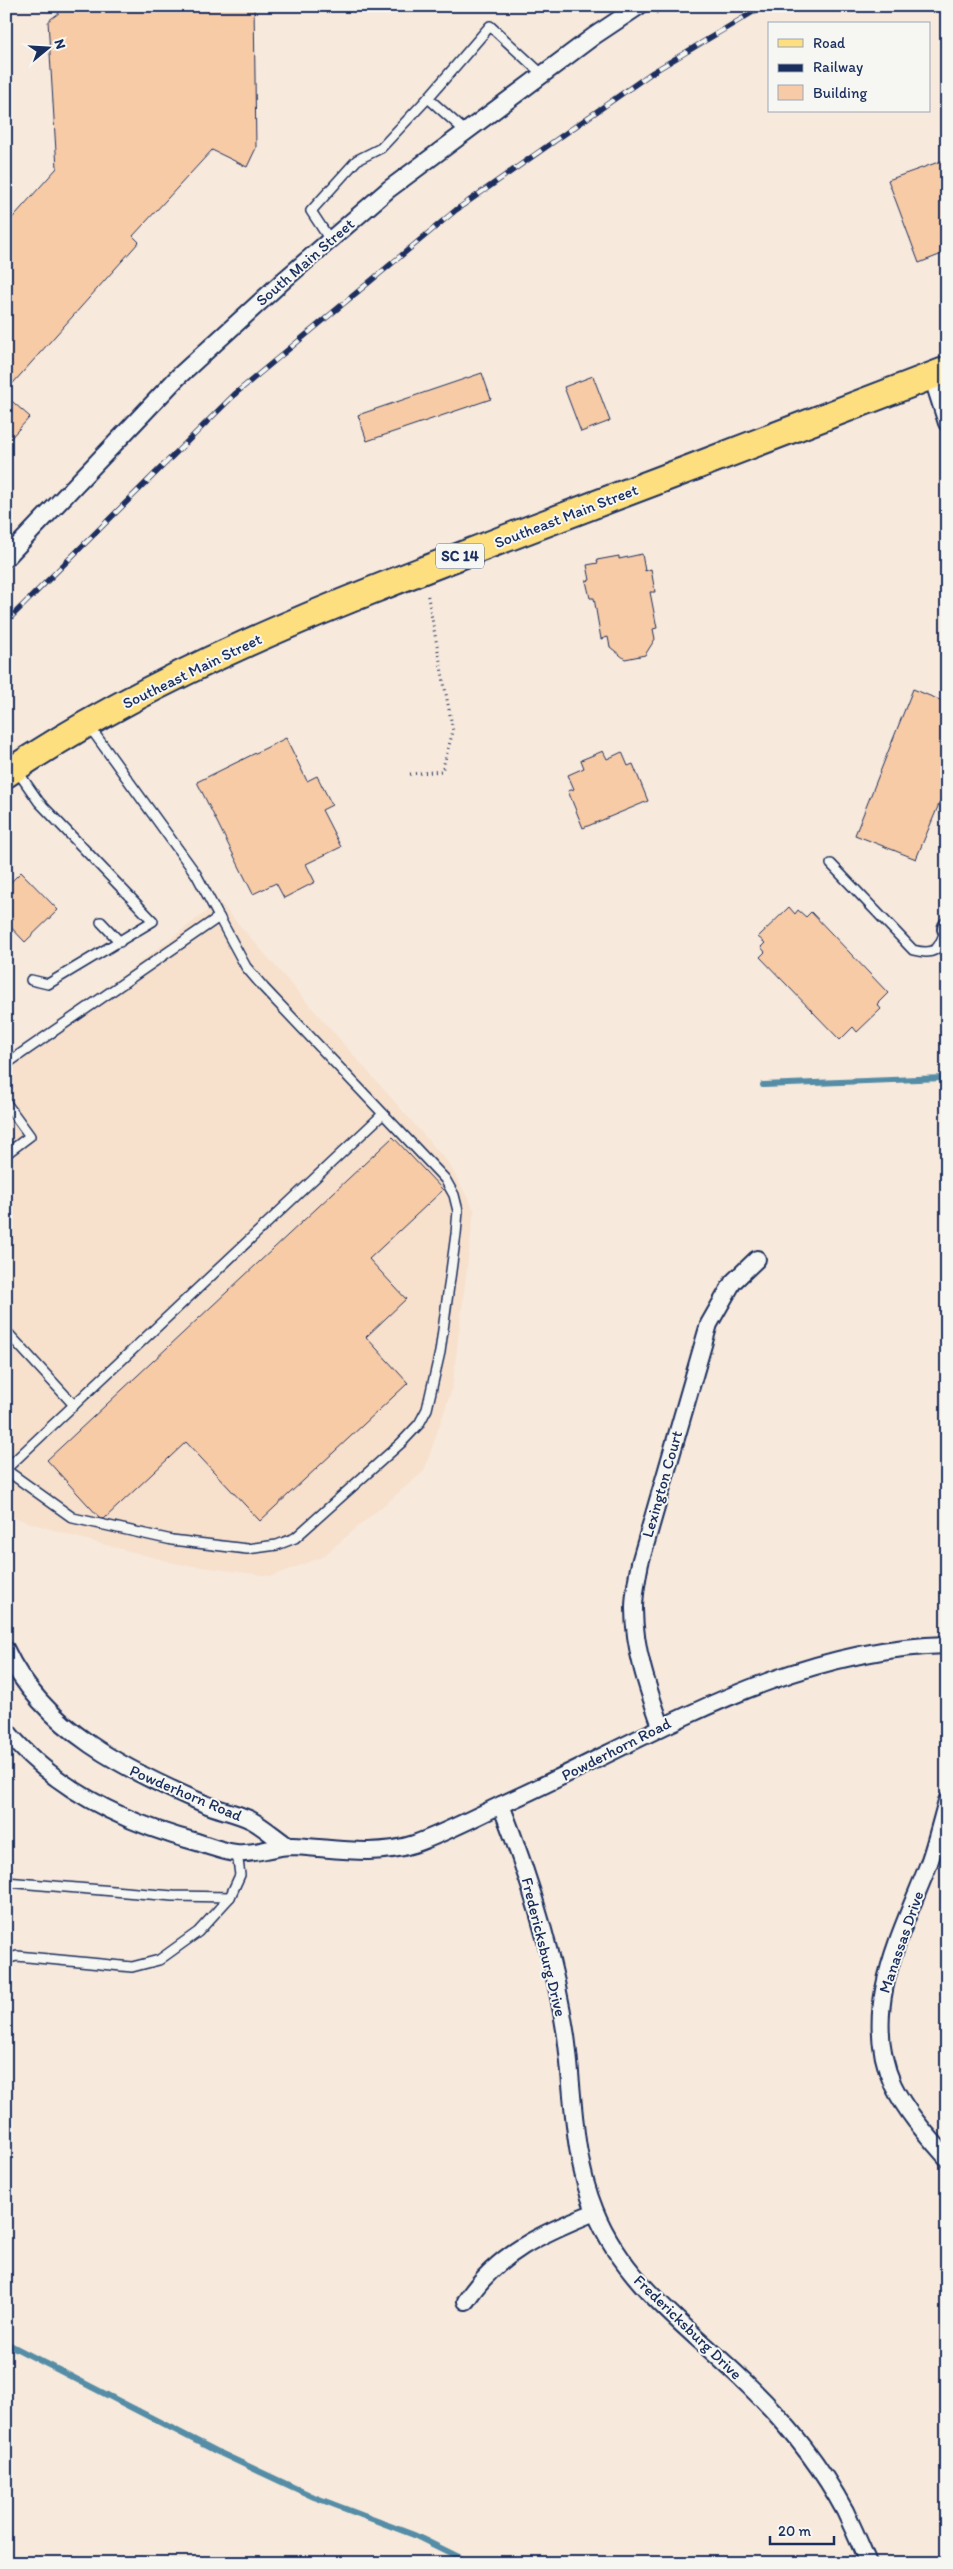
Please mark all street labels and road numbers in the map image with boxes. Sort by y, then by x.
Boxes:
street label: South Main Street [252,214,358,310]
street label: Southeast Main Street [492,480,640,552]
road number: SC 14 [436,544,484,568]
street label: Southeast Main Street [119,629,265,713]
street label: Lexington Court [638,1428,686,1540]
street label: Powderhorn Road [558,1713,674,1785]
street label: Powderhorn Road [127,1761,245,1825]
street label: Fredericksburg Drive [518,1875,571,2019]
street label: Manassas Drive [875,1888,927,1996]
street label: Fredericksburg Drive [630,2271,746,2384]

